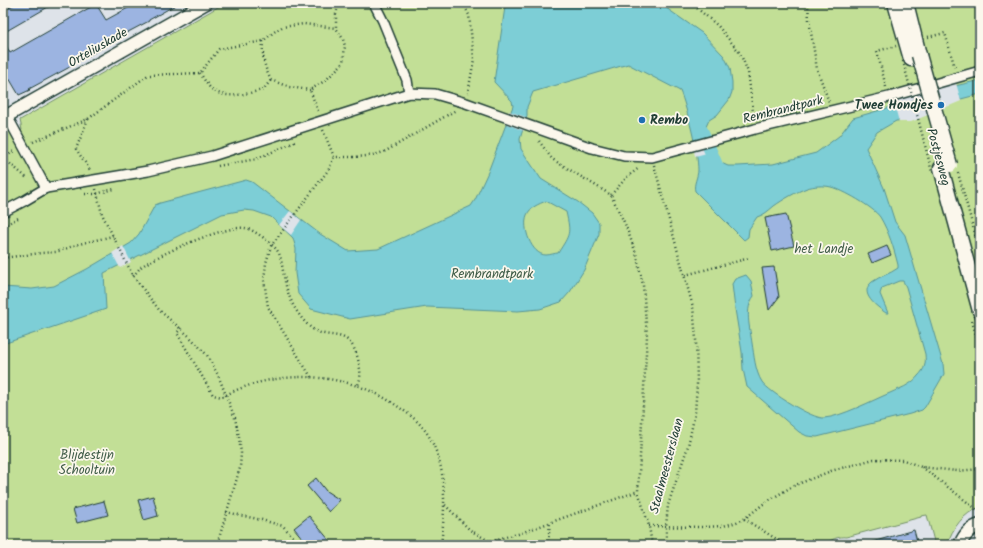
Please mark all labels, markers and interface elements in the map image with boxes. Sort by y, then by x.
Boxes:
street label: Orteliuskade [64,22,132,74]
street label: Rembrandtpark [741,90,826,130]
place label: Twee Hondjes [855,95,933,116]
marker: Twee Hondjes [936,100,946,110]
place label: Rembo [650,110,688,131]
marker: Rembo [637,115,647,125]
street label: Postjesweg [920,126,956,188]
park label: het Landje [795,239,854,260]
park label: Rembrandtpark [451,264,534,285]
street label: Staalmeesterslaan [644,416,690,516]
park label: Blijdestijn Schooltuin [59,445,115,481]

